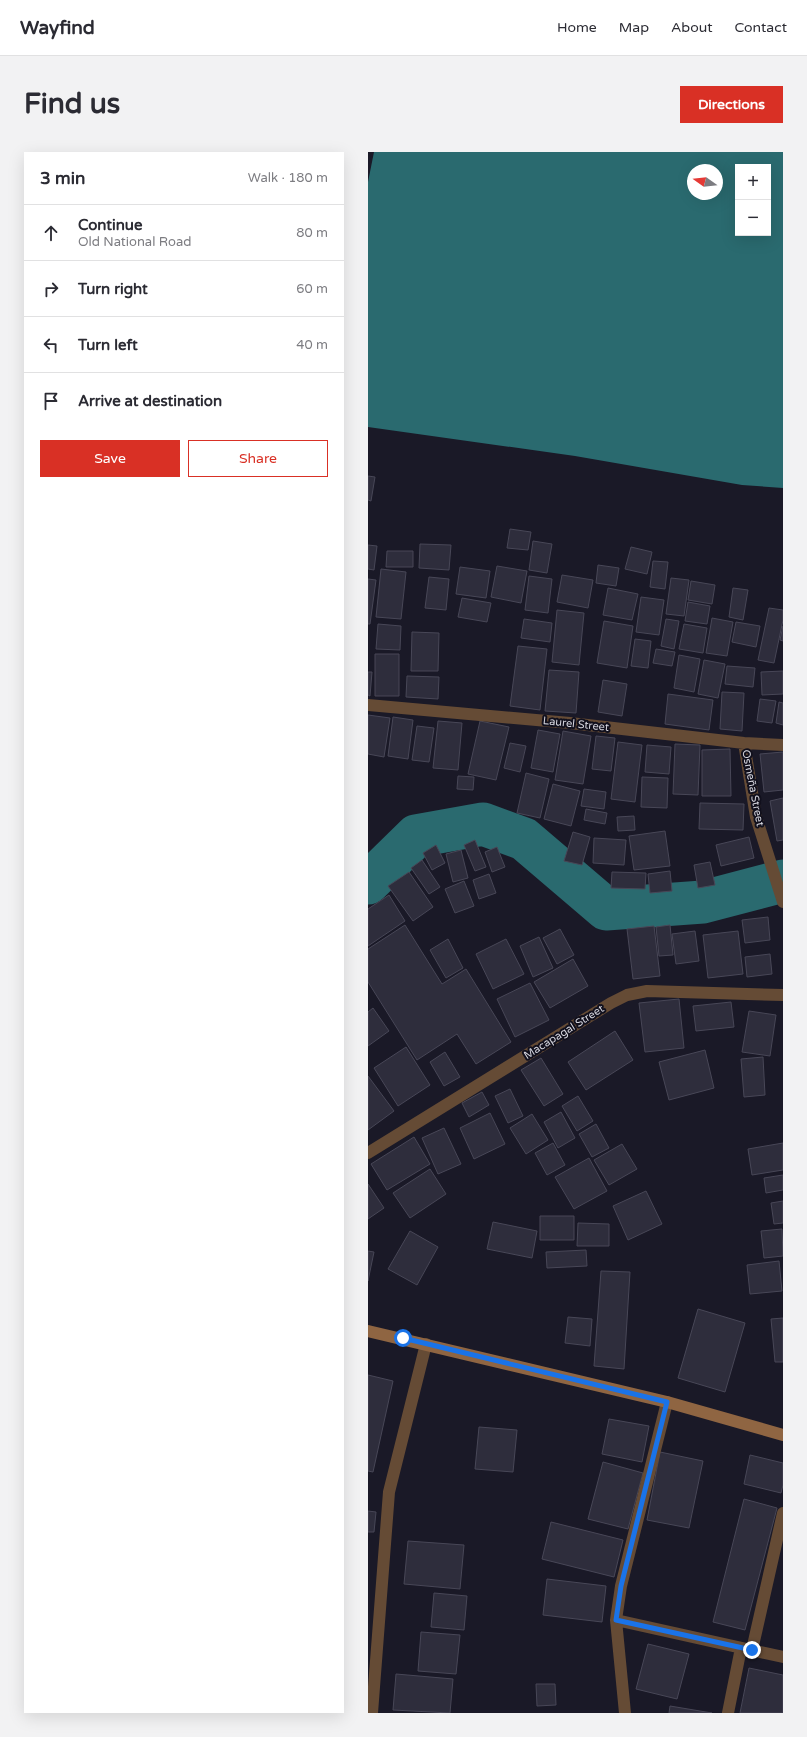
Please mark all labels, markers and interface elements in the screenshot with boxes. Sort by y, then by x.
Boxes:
text: Wayfind [20,17,95,39]
text: Home [557,19,597,36]
text: Map [619,19,649,36]
text: About [671,19,713,36]
text: Contact [735,19,787,36]
button: Directions [680,86,783,123]
text: Find us [24,87,120,121]
north arrow [687,164,723,200]
map controls [735,164,771,236]
button: + [735,164,771,200]
text: 3 min [40,168,85,189]
text: Walk · 180 m [248,170,328,186]
button: − [735,200,771,236]
text: Continue [78,216,142,234]
icon: ahead [40,222,62,244]
text: 80 m [296,225,328,241]
text: Old National Road [78,234,191,250]
icon: right [40,278,62,300]
text: Turn right [78,280,148,298]
text: 60 m [296,281,328,297]
icon: left [40,334,62,356]
text: Turn left [78,336,138,354]
text: 40 m [296,337,328,353]
icon: arrive [40,390,62,412]
text: Arrive at destination [78,392,222,410]
button: Save [40,440,180,477]
button: Share [188,440,328,477]
street label: Laurel Street [542,714,610,734]
street label: Osmeña Street [739,749,767,827]
street label: Macapagal Street [521,1002,607,1062]
route start [394,1329,412,1347]
route end [743,1641,761,1659]

